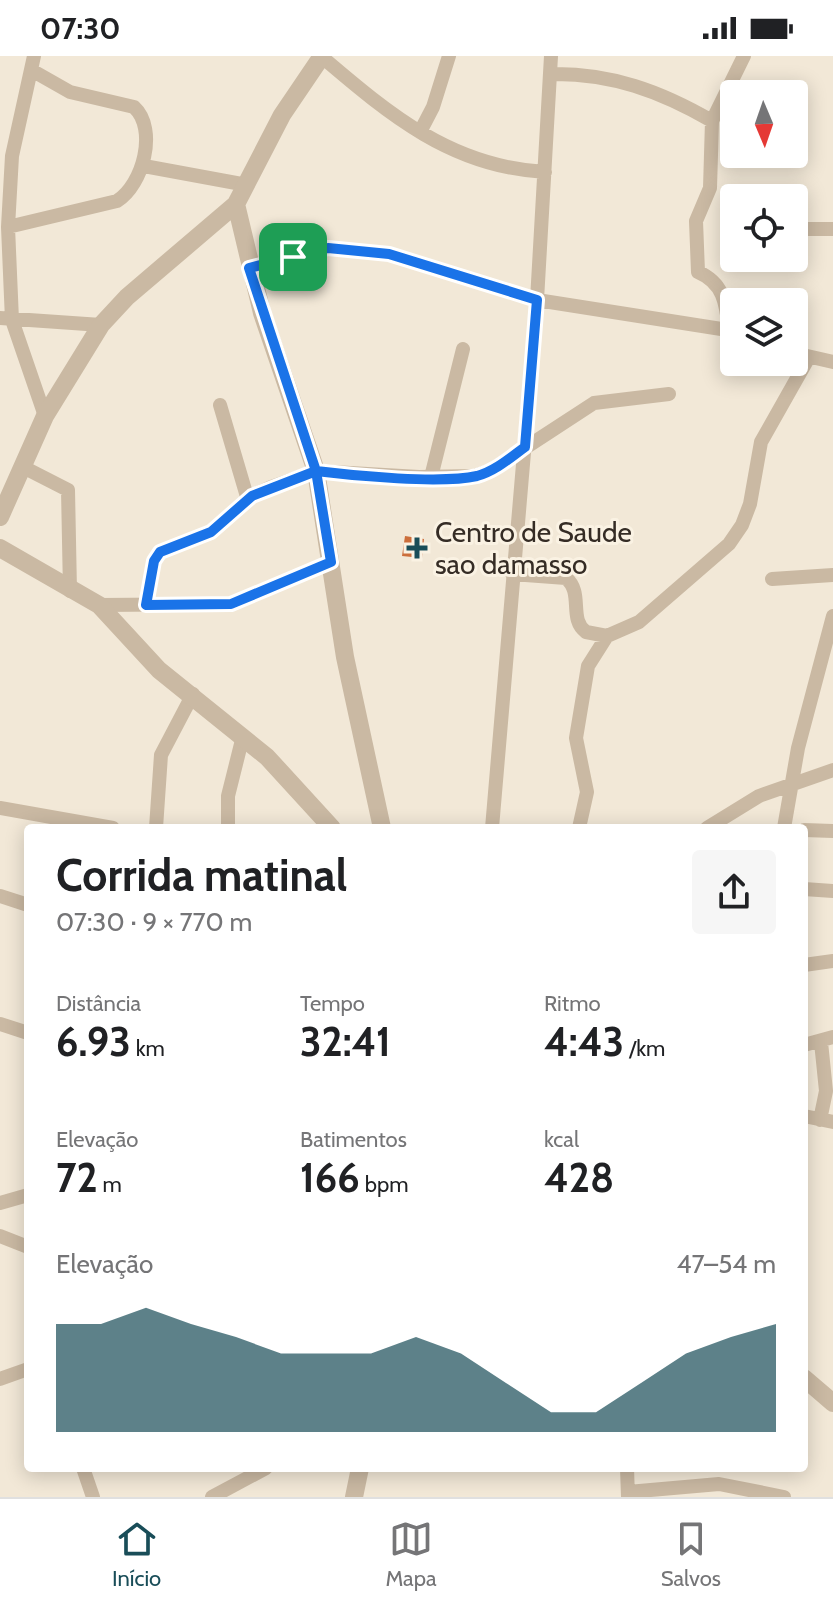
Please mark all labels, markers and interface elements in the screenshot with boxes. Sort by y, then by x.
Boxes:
text: 07:30 [40,10,121,47]
north arrow [720,80,808,168]
map controls [720,80,808,376]
button: locate [720,184,808,272]
pin [259,223,327,291]
icon: arrive [271,235,315,279]
button: layers [720,288,808,376]
place label: Centro de Saude sao damasso [435,515,632,581]
marker: Centro de Saude sao damasso [406,537,428,559]
text: Corrida matinal [56,849,347,902]
button: share [692,850,776,934]
text: 07:30 · 9 × 770 m [56,906,252,938]
text: Distância [56,990,141,1017]
text: Tempo [300,990,365,1017]
text: Ritmo [544,990,601,1017]
text: 6.93 [56,1017,131,1066]
text: 32:41 [300,1017,391,1066]
text: 4:43 [544,1017,624,1066]
text: km [131,1035,165,1062]
text: /km [624,1035,665,1062]
text: Elevação [56,1126,138,1153]
text: Batimentos [300,1126,407,1153]
text: kcal [544,1126,579,1153]
text: 72 [56,1153,98,1202]
text: 166 [300,1153,360,1202]
text: 428 [544,1153,614,1202]
text: m [98,1171,122,1198]
text: bpm [360,1171,408,1198]
text: Elevação [56,1248,153,1280]
text: 47–54 m [676,1248,776,1280]
tab: Início [112,1517,161,1592]
tab: Mapa [385,1517,436,1592]
tab: Salvos [661,1517,721,1592]

